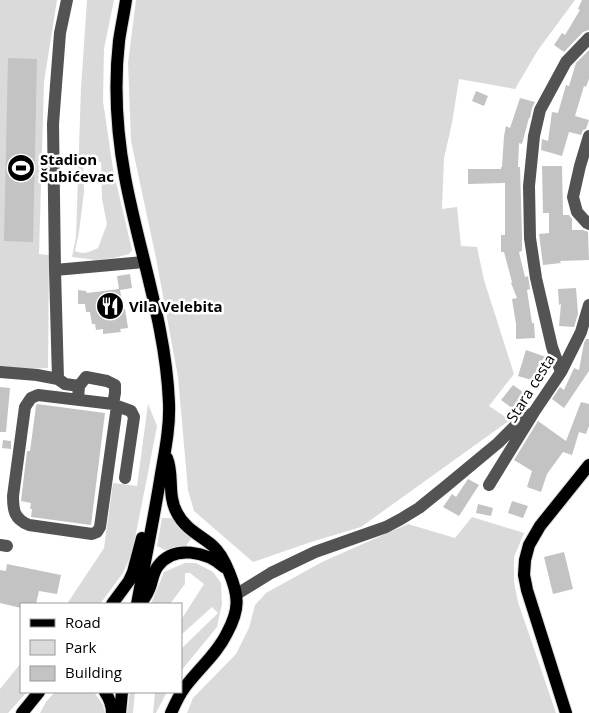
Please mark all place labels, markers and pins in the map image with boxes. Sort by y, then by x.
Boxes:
place label: Stadion Šubićevac [40,149,114,186]
sports icon: Stadion Šubićevac [6,153,36,183]
restaurant icon: Vila Velebita [95,291,125,321]
place label: Vila Velebita [129,296,223,316]

